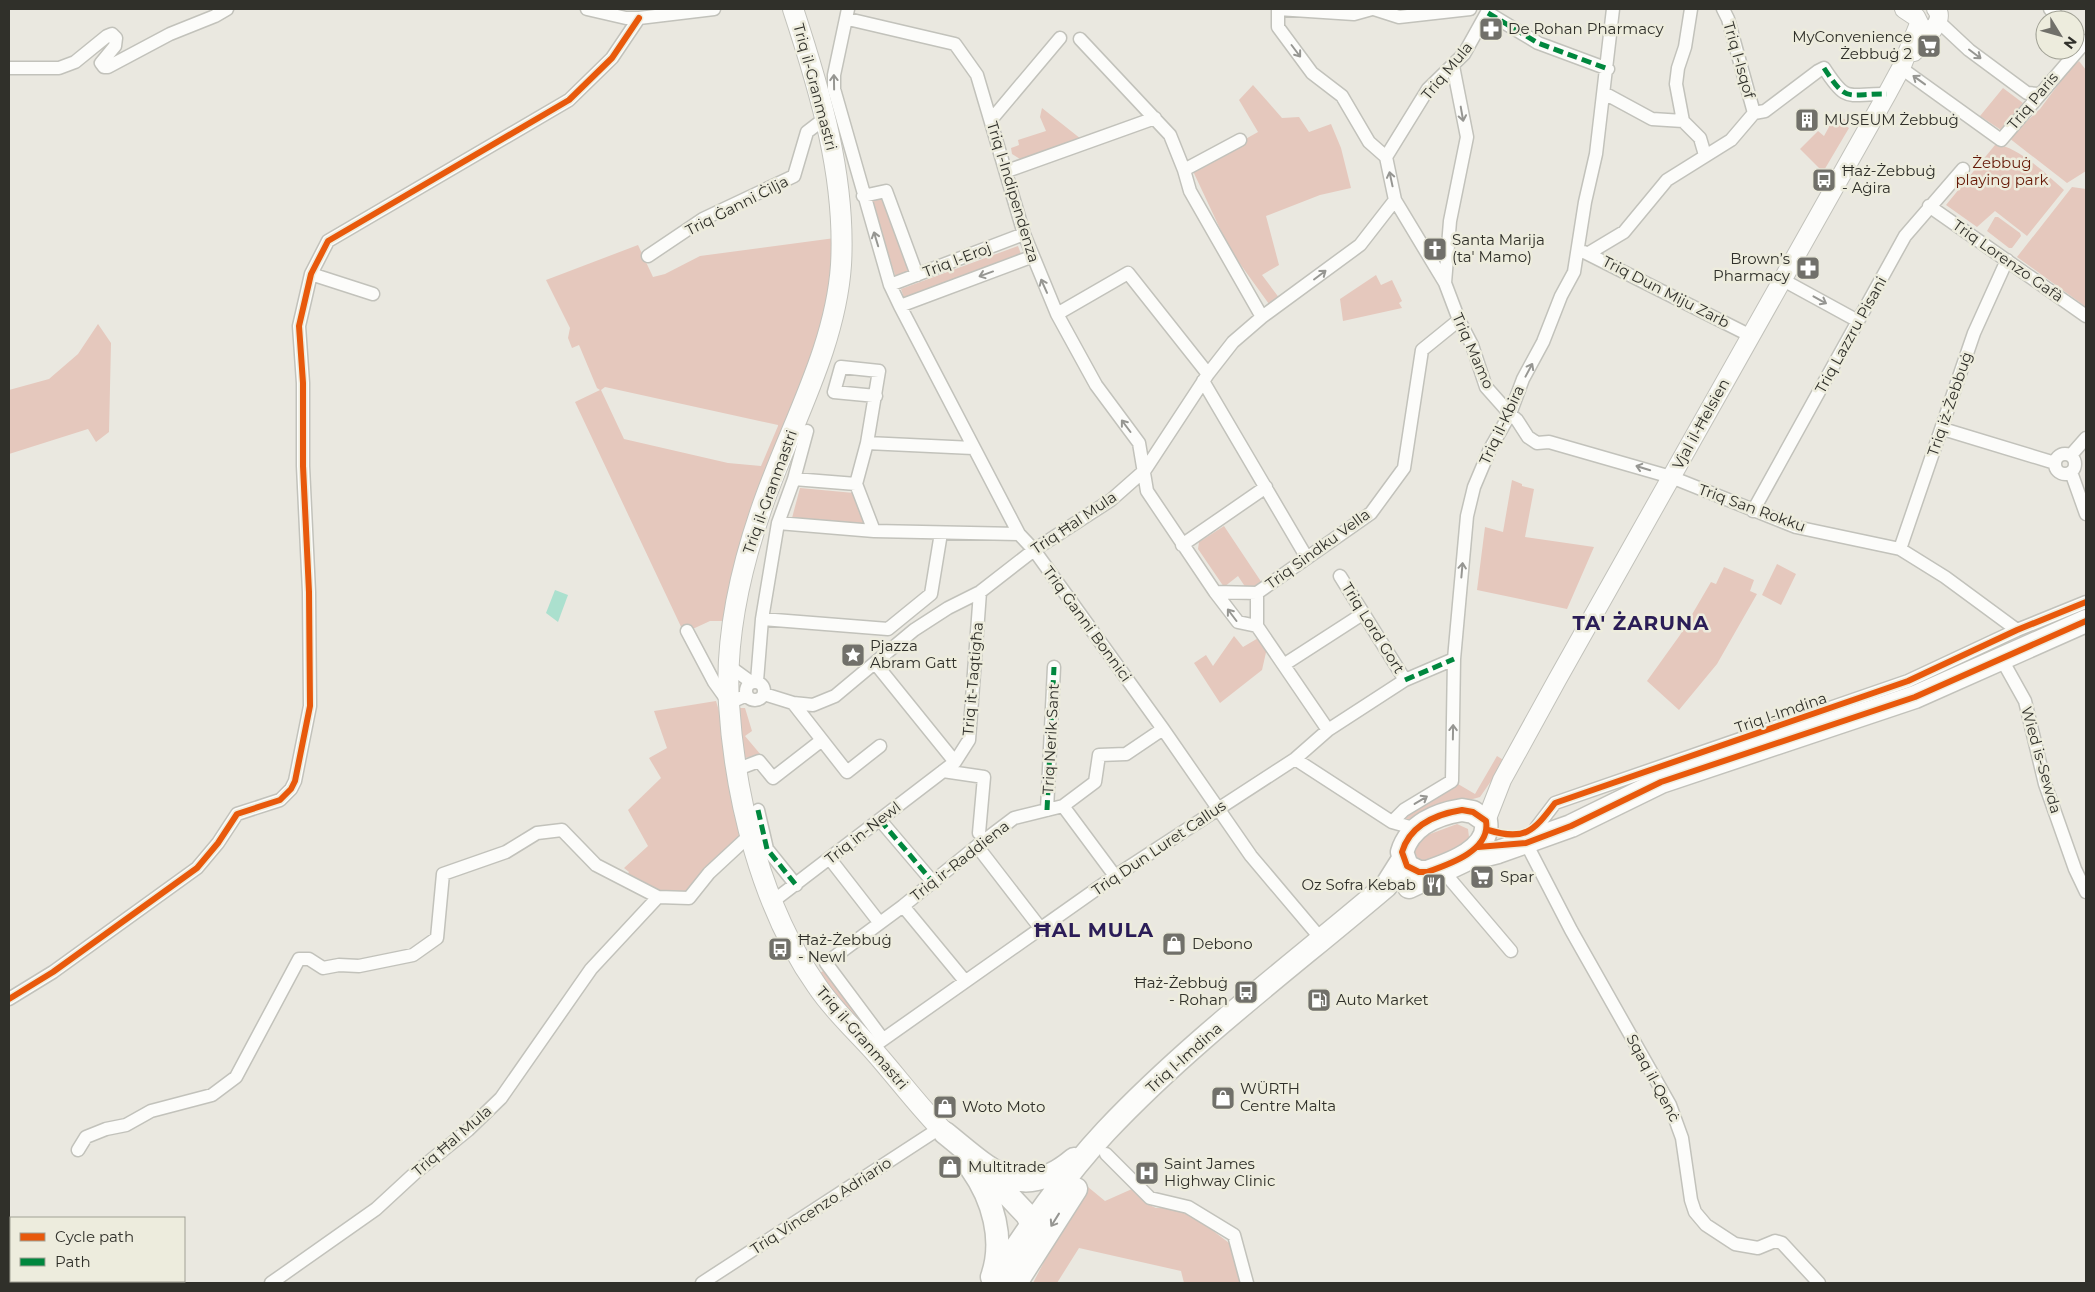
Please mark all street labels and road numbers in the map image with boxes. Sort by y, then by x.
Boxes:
street label: Triq l-Isqof [1719,19,1760,101]
street label: Triq il-Granmastri [789,21,842,152]
street label: Triq Mula [1417,38,1476,103]
street label: Triq Paris [2003,68,2062,133]
street label: Triq l-Indipendenza [983,119,1044,265]
street label: Triq Ġanni Ċilja [682,171,791,240]
street label: Triq Lorenzo Gafà [1949,215,2067,306]
street label: Triq l-Eroj [920,238,994,281]
street label: Triq Dun Miju Zarb [1599,251,1733,332]
street label: Triq Lazzru Pisani [1811,273,1891,396]
street label: Triq Mamo [1448,310,1499,392]
street label: Triq iż-Żebbuġ [1923,349,1976,458]
street label: Vjal il-Ħelsien [1668,375,1733,472]
street label: Triq il-Kbira [1475,382,1528,467]
street label: Triq il-Granmastri [738,427,801,556]
street label: Triq San Rokku [1696,479,1808,536]
street label: Triq Ħal Mula [1027,487,1120,558]
street label: Triq Sindku Vella [1262,504,1374,593]
street label: Triq Ġanni Bonnici [1039,562,1136,685]
street label: Triq Lord Gort [1338,579,1409,677]
street label: Triq it-Taqtigħa [958,621,987,737]
street label: Triq Nerik Sant [1038,683,1063,795]
street label: Triq l-Imdina [1732,688,1829,737]
street label: Wied is-Sewda [2017,704,2066,816]
street label: Triq Dun Luret Callus [1088,796,1229,900]
street label: Triq in-Newl [821,797,904,868]
street label: Triq ir-Raddiena [907,816,1013,905]
street label: Triq il-Granmastri [812,982,912,1093]
street label: Triq l-Imdina [1142,1019,1226,1097]
street label: Sqaq il-Qenċ [1622,1031,1684,1125]
street label: Triq Ħal Mula [408,1101,495,1180]
street label: Triq Vincenzo Adriario [747,1153,895,1258]

